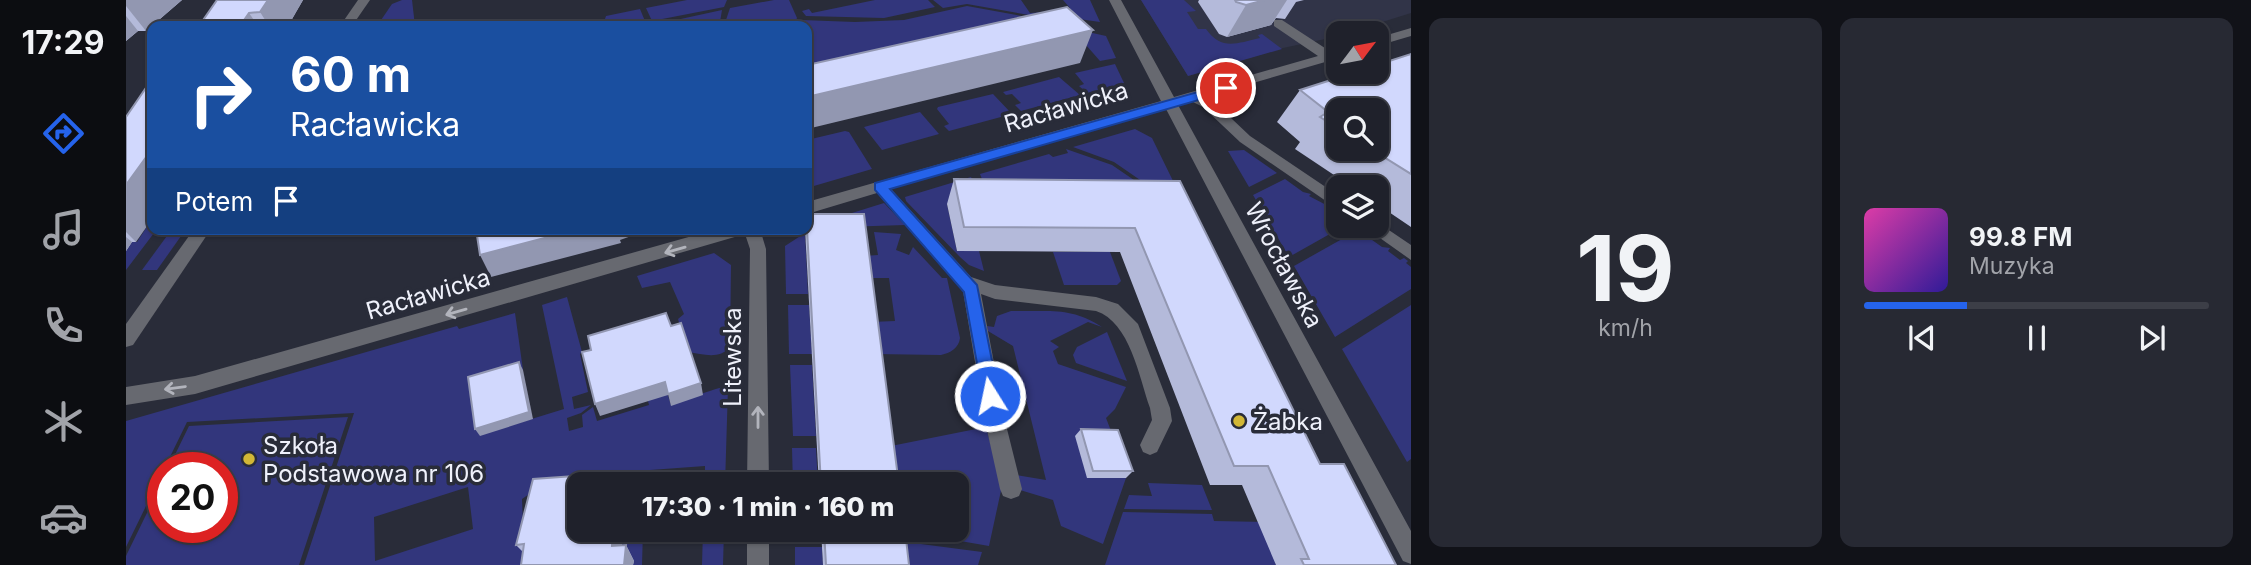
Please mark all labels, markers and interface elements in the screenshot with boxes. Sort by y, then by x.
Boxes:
north arrow [1326,21,1390,84]
map controls [1326,21,1389,238]
text: 17:29 [22,23,104,62]
text: 60 m [290,45,411,104]
icon: right [175,49,266,140]
pin [1196,58,1256,118]
icon: arrive [1207,69,1245,107]
street label: Racławicka [1001,75,1131,139]
button: search [1326,98,1389,161]
text: Racławicka [290,105,460,144]
icon: directions [39,109,88,158]
button: layers [1326,175,1389,238]
icon: arrive [267,182,305,220]
text: Potem [175,186,253,217]
street label: Wrocławska [1239,197,1329,333]
icon: music [39,205,88,254]
text: 19 [1576,213,1675,323]
text: 99.8 FM [1969,221,2073,252]
one-way arrow [664,244,686,257]
text: Muzyka [1969,252,2055,280]
street label: Racławicka [363,262,493,326]
icon: phone [39,301,88,350]
one-way arrow [445,306,467,319]
street label: Litewska [718,307,747,407]
text: km/h [1598,314,1653,342]
icon: previous [1903,319,1941,357]
icon: pause [2018,319,2056,357]
icon: next [2133,319,2171,357]
position arrow [953,359,1027,433]
one-way arrow [164,382,186,395]
icon: climate [39,397,88,446]
one-way arrow [751,405,765,428]
place label: Żabka [1253,407,1323,436]
marker: Żabka [1231,413,1247,429]
place label: Szkoła Podstawowa nr 106 [263,431,484,488]
marker: Szkoła Podstawowa nr 106 [241,451,257,467]
speed limit sign: 20 [147,452,238,543]
text: 17:30 · 1 min · 160 m [642,491,894,522]
icon: car [39,493,88,542]

